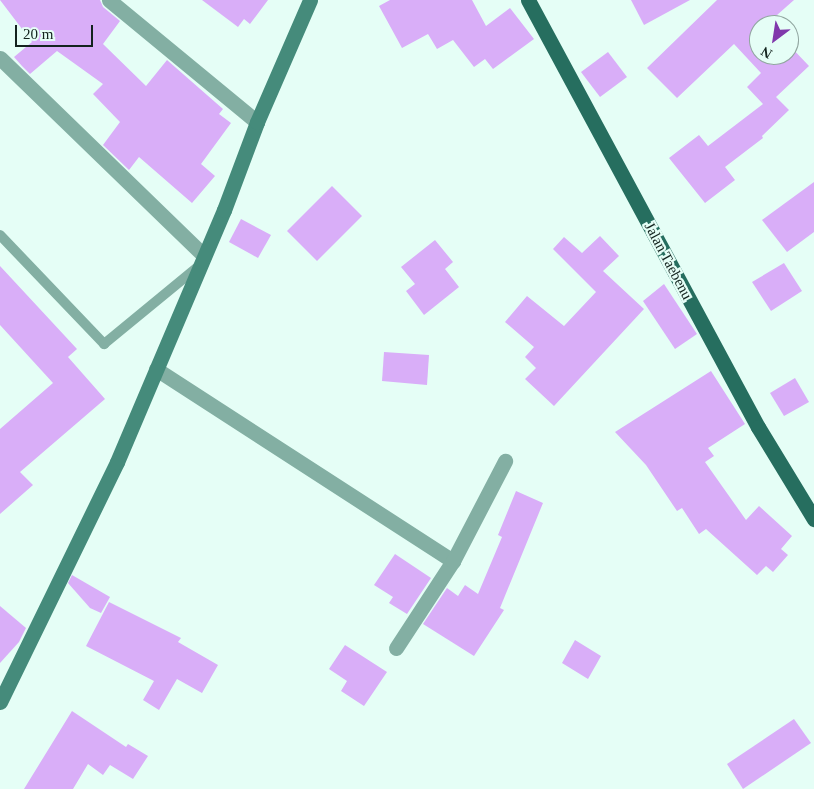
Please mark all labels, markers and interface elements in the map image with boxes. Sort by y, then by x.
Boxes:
scale bar [18,15,95,47]
north arrow [749,15,799,65]
text: 20 m [23,26,53,42]
text: N [758,43,775,61]
street label: Jalan Taebenu [640,219,696,303]

